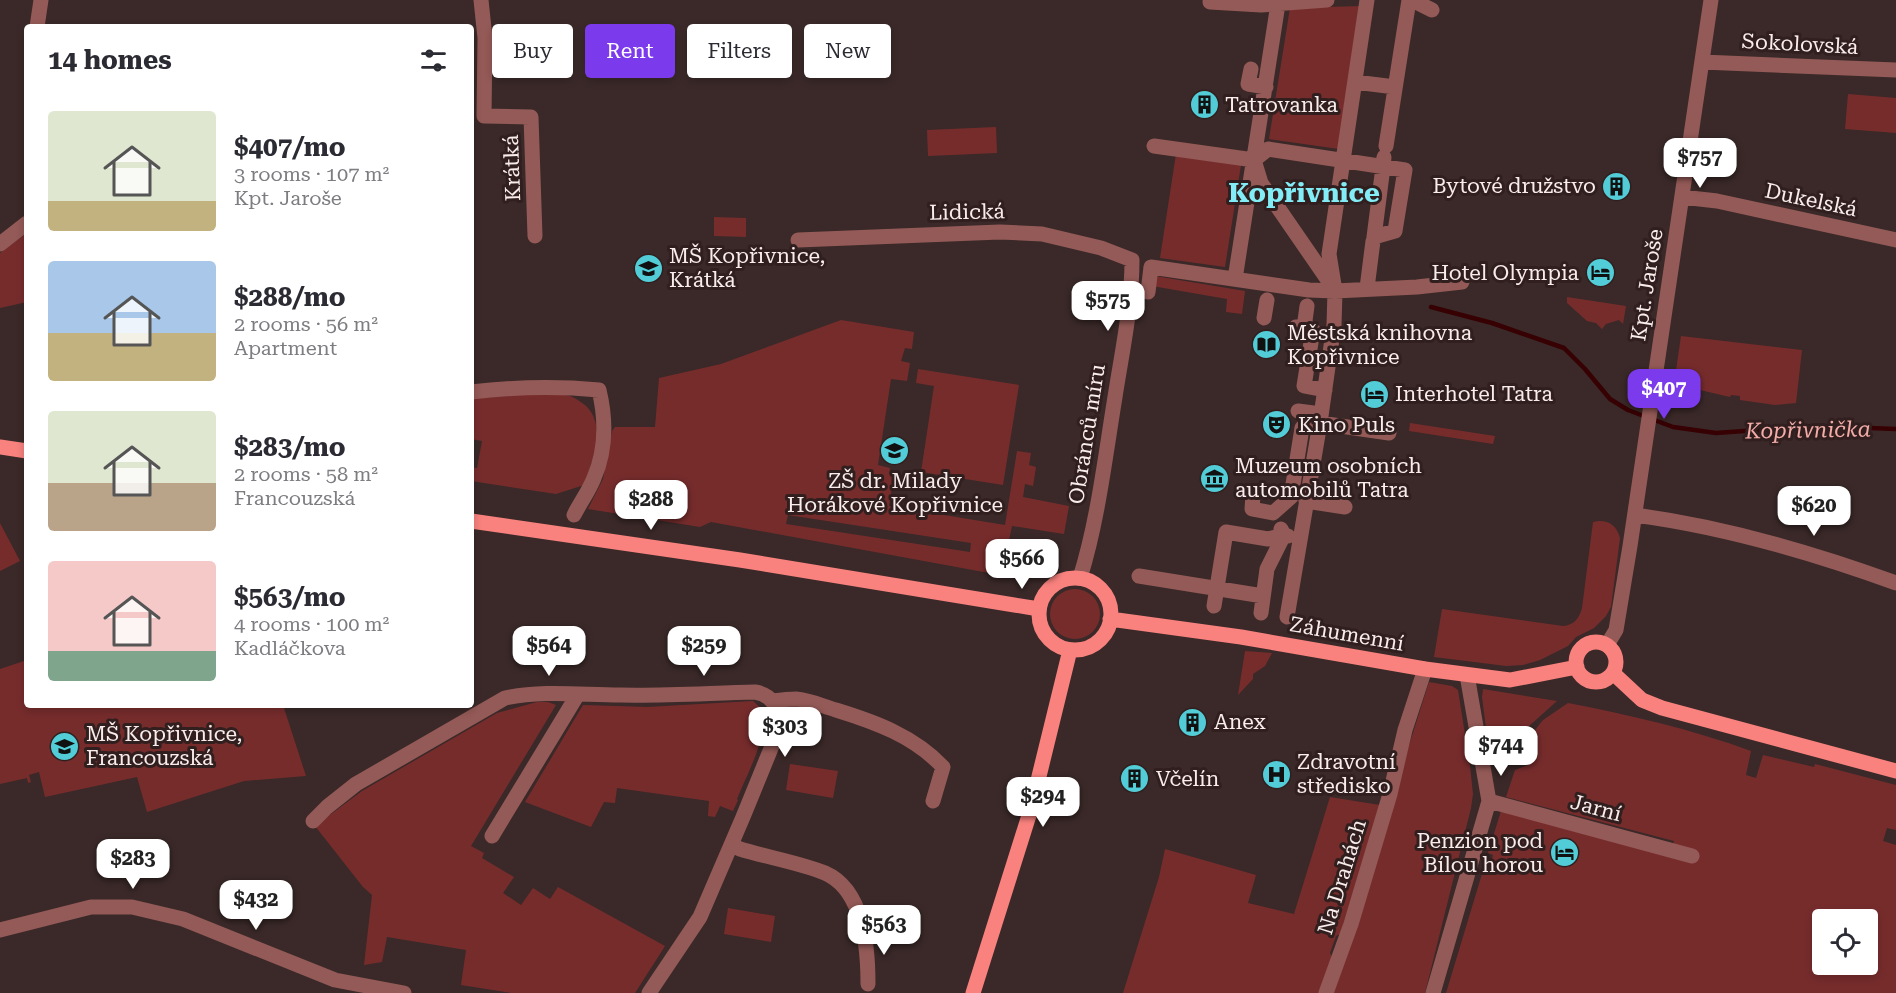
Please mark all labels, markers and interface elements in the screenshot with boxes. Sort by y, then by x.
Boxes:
chip: Buy [492,24,573,78]
chip: Rent [585,24,675,78]
chip: Filters [687,24,792,78]
chip: New [804,24,891,78]
street label: Sokolovská [1741,29,1860,59]
icon: filters [417,44,450,77]
text: 14 homes [48,45,172,75]
building icon: Tatrovanka [1188,89,1220,121]
place label: Tatrovanka [1225,93,1339,117]
text: $407/mo [234,132,346,162]
street label: Krátká [499,134,525,202]
icon: home [96,135,168,207]
pin: $757 [1664,138,1736,189]
text: $757 [1678,145,1722,169]
text: 3 rooms · 107 m² [234,162,389,186]
building icon: Bytové družstvo [1601,170,1633,202]
place label: Bytové družstvo [1432,174,1596,198]
district label: Kopřivnice [1228,177,1380,209]
street label: Dukelská [1763,179,1860,222]
text: Kpt. Jaroše [234,186,342,210]
street label: Lidická [929,199,1006,225]
street label: Kpt. Jaroše [1626,227,1668,343]
place label: MŠ Kopřivnice, Krátká [669,243,825,292]
school or university icon: MŠ Kopřivnice, Krátká [632,252,664,284]
hotel icon: Hotel Olympia [1584,257,1616,289]
place label: Hotel Olympia [1432,261,1580,285]
pin: $575 [1072,281,1144,332]
text: $288/mo [234,282,346,312]
icon: home [96,285,168,357]
text: $575 [1086,288,1130,312]
text: 2 rooms · 56 m² [234,312,378,336]
place label: Městská knihovna Kopřivnice [1287,321,1473,369]
library icon: Městská knihovna Kopřivnice [1250,329,1282,361]
text: Apartment [234,336,337,360]
street label: Obránců míru [1064,362,1110,506]
pin: $407 [1628,369,1700,420]
text: $407 [1642,376,1686,400]
hotel icon: Interhotel Tatra [1358,378,1390,410]
place label: Interhotel Tatra [1395,382,1554,406]
theatre icon: Kino Puls [1261,409,1293,441]
place label: Kino Puls [1298,413,1395,437]
water label: Kopřivnička [1744,416,1871,444]
text: $283/mo [234,432,346,462]
school or university icon: ZŠ dr. Milady Horákové Kopřivnice [879,434,911,466]
icon: home [96,435,168,507]
place label: Muzeum osobních automobilů Tatra [1235,454,1422,502]
text: 2 rooms · 58 m² [234,462,378,486]
museum icon: Muzeum osobních automobilů Tatra [1198,462,1230,494]
place label: ZŠ dr. Milady Horákové Kopřivnice [787,468,1003,517]
pin: $288 [615,480,687,531]
text: Francouzská [234,486,355,510]
pin: $620 [1778,486,1850,537]
text: $288 [629,487,673,511]
text: $620 [1792,493,1836,517]
pin: $566 [986,539,1058,590]
text: $566 [1000,546,1044,570]
text: $563/mo [234,582,346,612]
icon: home [96,585,168,657]
text: 4 rooms · 100 m² [234,612,389,636]
street label: Záhumenní [1288,612,1406,656]
pin: $564 [513,626,585,677]
pin: $259 [668,626,740,677]
text: $564 [527,633,571,657]
text: $259 [682,633,726,657]
text: Kadláčkova [234,636,346,660]
building icon: Anex [1177,706,1209,738]
pin: $303 [749,707,821,758]
place label: Anex [1214,710,1266,734]
text: $303 [763,714,807,738]
place label: MŠ Kopřivnice, Francouzská [86,721,242,770]
pin: $744 [1465,726,1537,777]
school or university icon: MŠ Kopřivnice, Francouzská [49,730,81,762]
text: $744 [1479,733,1523,757]
place label: Zdravotní středisko [1297,750,1396,798]
hospital icon: Zdravotní středisko [1260,758,1292,790]
building icon: Včelín [1119,763,1151,795]
place label: Včelín [1156,767,1220,791]
pin: $294 [1007,777,1079,828]
text: $294 [1021,784,1065,808]
street label: Jarní [1568,790,1624,826]
street label: Na Drahách [1313,816,1371,938]
place label: Penzion pod Bílou horou [1416,829,1544,877]
hotel icon: Penzion pod Bílou horou [1548,837,1580,869]
pin: $283 [97,839,169,890]
text: $283 [111,846,155,870]
pin: $432 [220,880,292,931]
text: $432 [234,887,278,911]
pin: $563 [848,905,920,956]
map controls [1812,909,1878,975]
button: locate [1812,909,1878,975]
text: $563 [862,912,906,936]

